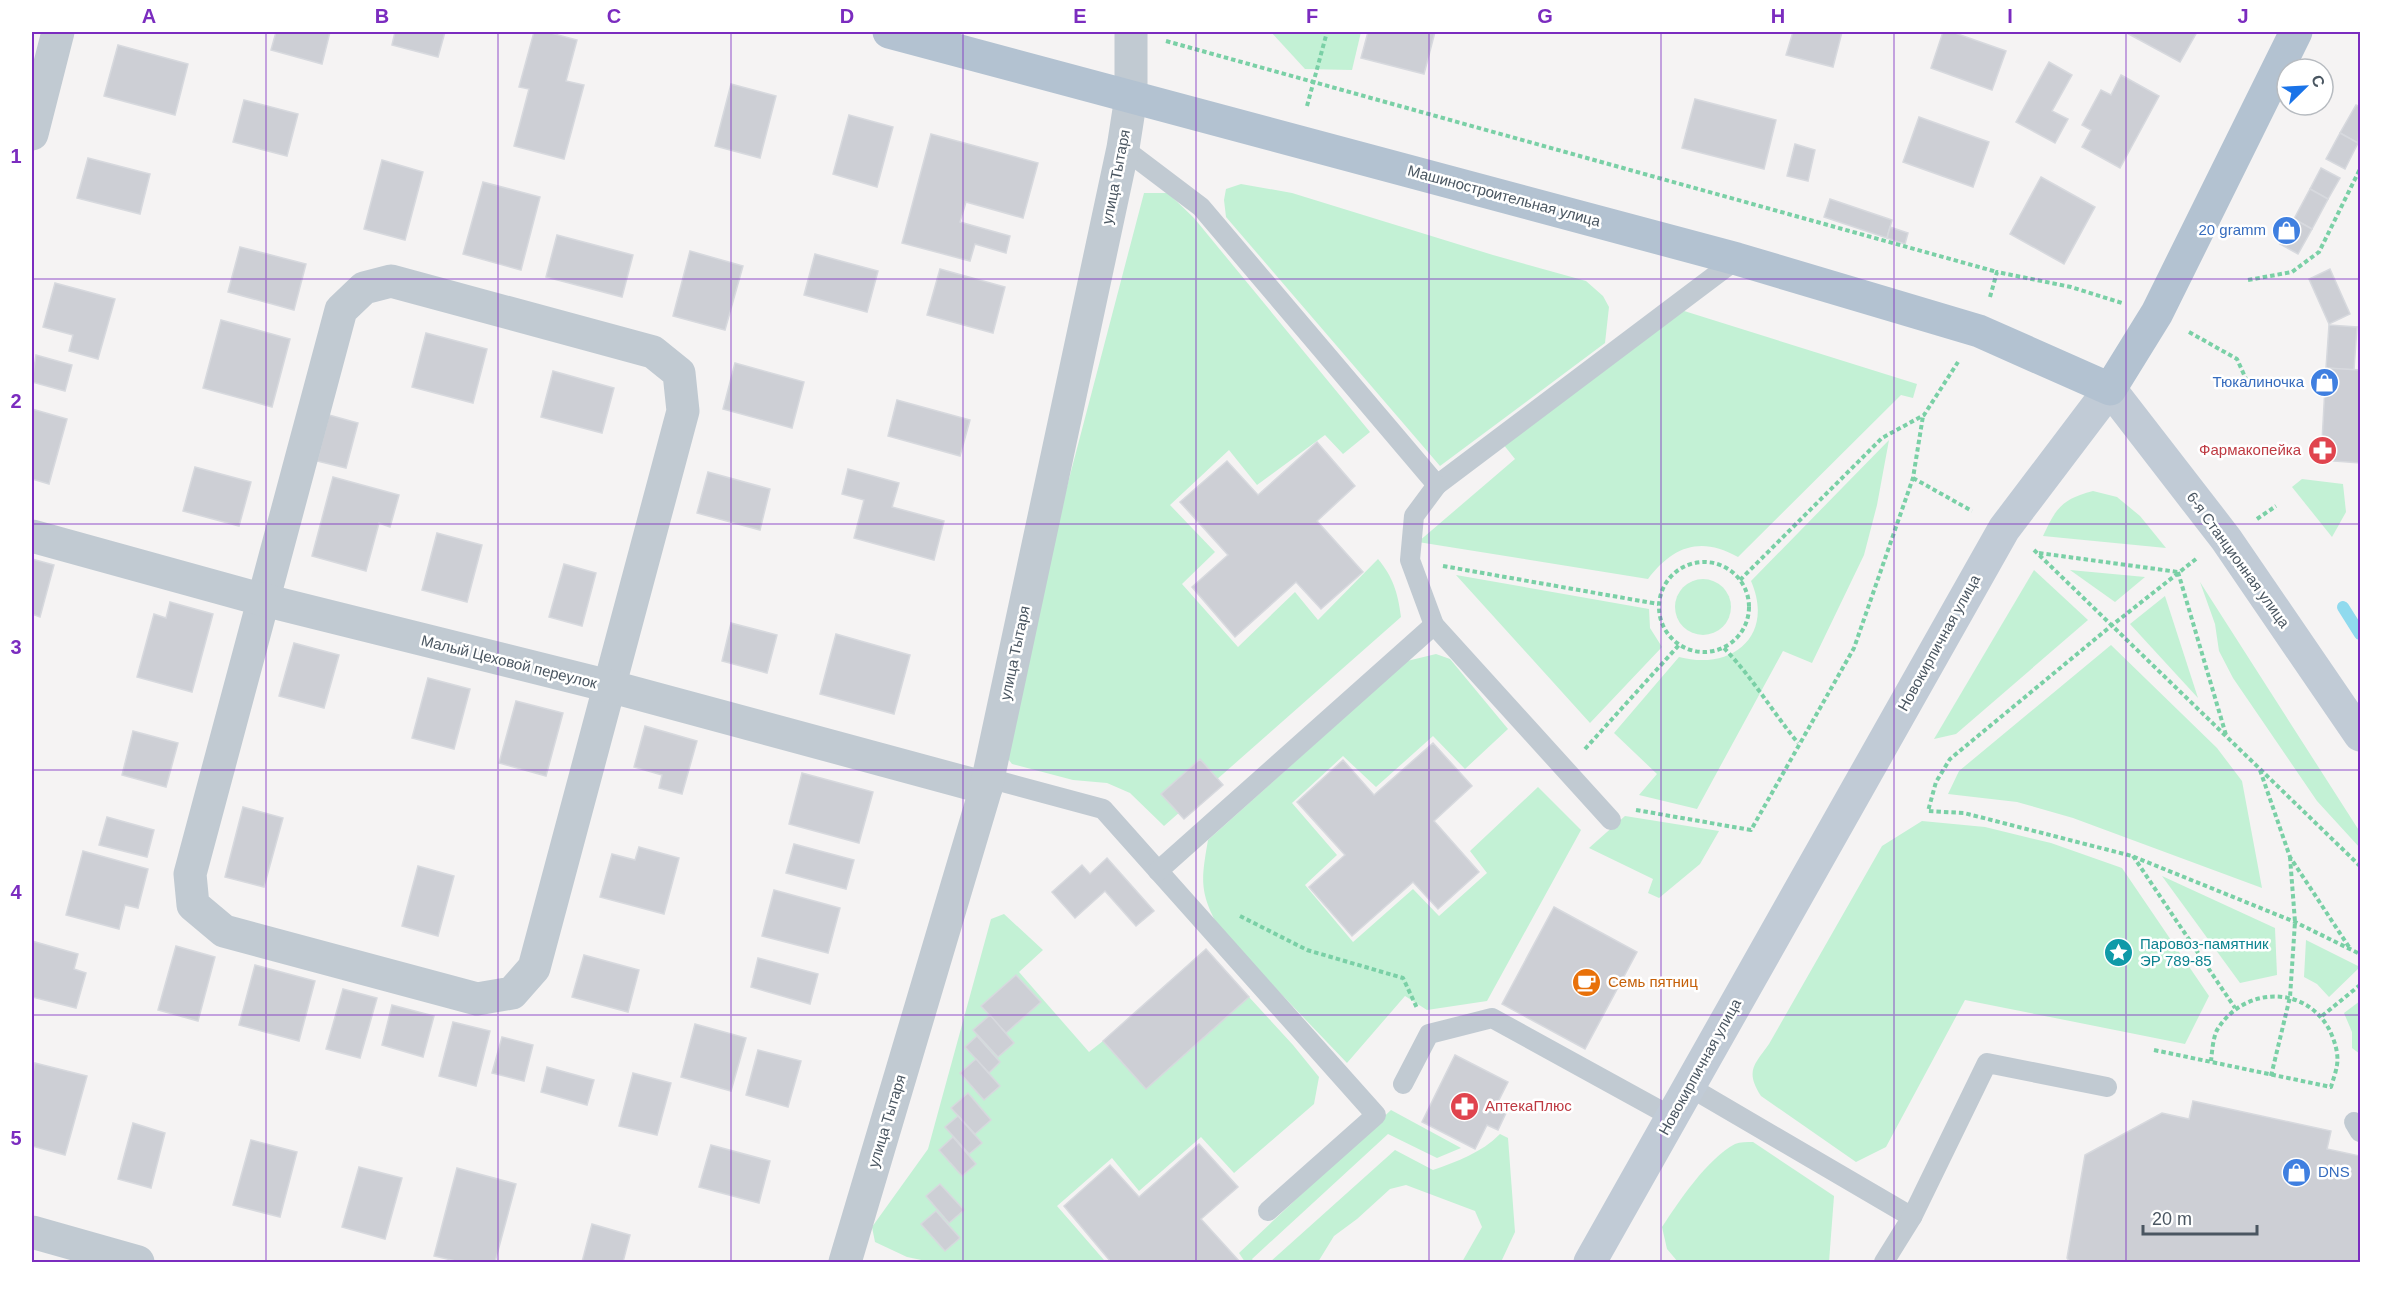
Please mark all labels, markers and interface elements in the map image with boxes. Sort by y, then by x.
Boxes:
text: A [142,5,156,27]
text: B [375,5,389,27]
text: C [607,5,621,27]
text: D [840,5,854,27]
text: E [1073,5,1087,27]
text: F [1306,5,1318,27]
text: G [1537,5,1553,27]
text: H [1771,5,1785,27]
text: I [2007,5,2013,27]
text: J [2237,5,2249,27]
north arrow [2275,57,2335,117]
text: С [2308,72,2329,90]
street label: улица Тытаря [1098,128,1133,226]
text: 1 [10,145,22,167]
street label: Машиностроительная улица [1406,162,1603,230]
shop icon: 20 gramm [2271,214,2303,246]
place label: 20 gramm [2198,221,2266,238]
shop icon: Тюкалиночка [2309,366,2341,398]
place label: Тюкалиночка [2213,373,2305,390]
text: 2 [10,390,22,412]
pharmacy icon: Фармакопейка [2306,434,2338,466]
place label: Фармакопейка [2199,441,2302,458]
street label: 6-я Станционная улица [2183,489,2294,631]
street label: Новокирпичная улица [1894,571,1983,714]
street label: улица Тытаря [996,604,1033,702]
street label: Малый Цеховой переулок [419,631,599,692]
text: 3 [10,636,22,658]
text: 4 [10,881,22,903]
place label: Паровоз-памятник ЭР 789-85 [2140,935,2269,969]
place icon: Паровоз-памятник ЭР 789-85 [2103,937,2135,969]
cafe icon: Семь пятниц [1571,966,1603,998]
place label: Семь пятниц [1608,973,1698,990]
street label: Новокирпичная улица [1655,995,1744,1138]
street label: улица Тытаря [864,1072,909,1169]
pharmacy icon: АптекаПлюс [1448,1090,1480,1122]
place label: АптекаПлюс [1485,1097,1572,1114]
text: 5 [10,1127,22,1149]
shop icon: DNS [2281,1156,2313,1188]
place label: DNS [2318,1163,2350,1180]
scale bar [2143,1198,2257,1236]
text: 20 m [2152,1209,2192,1229]

